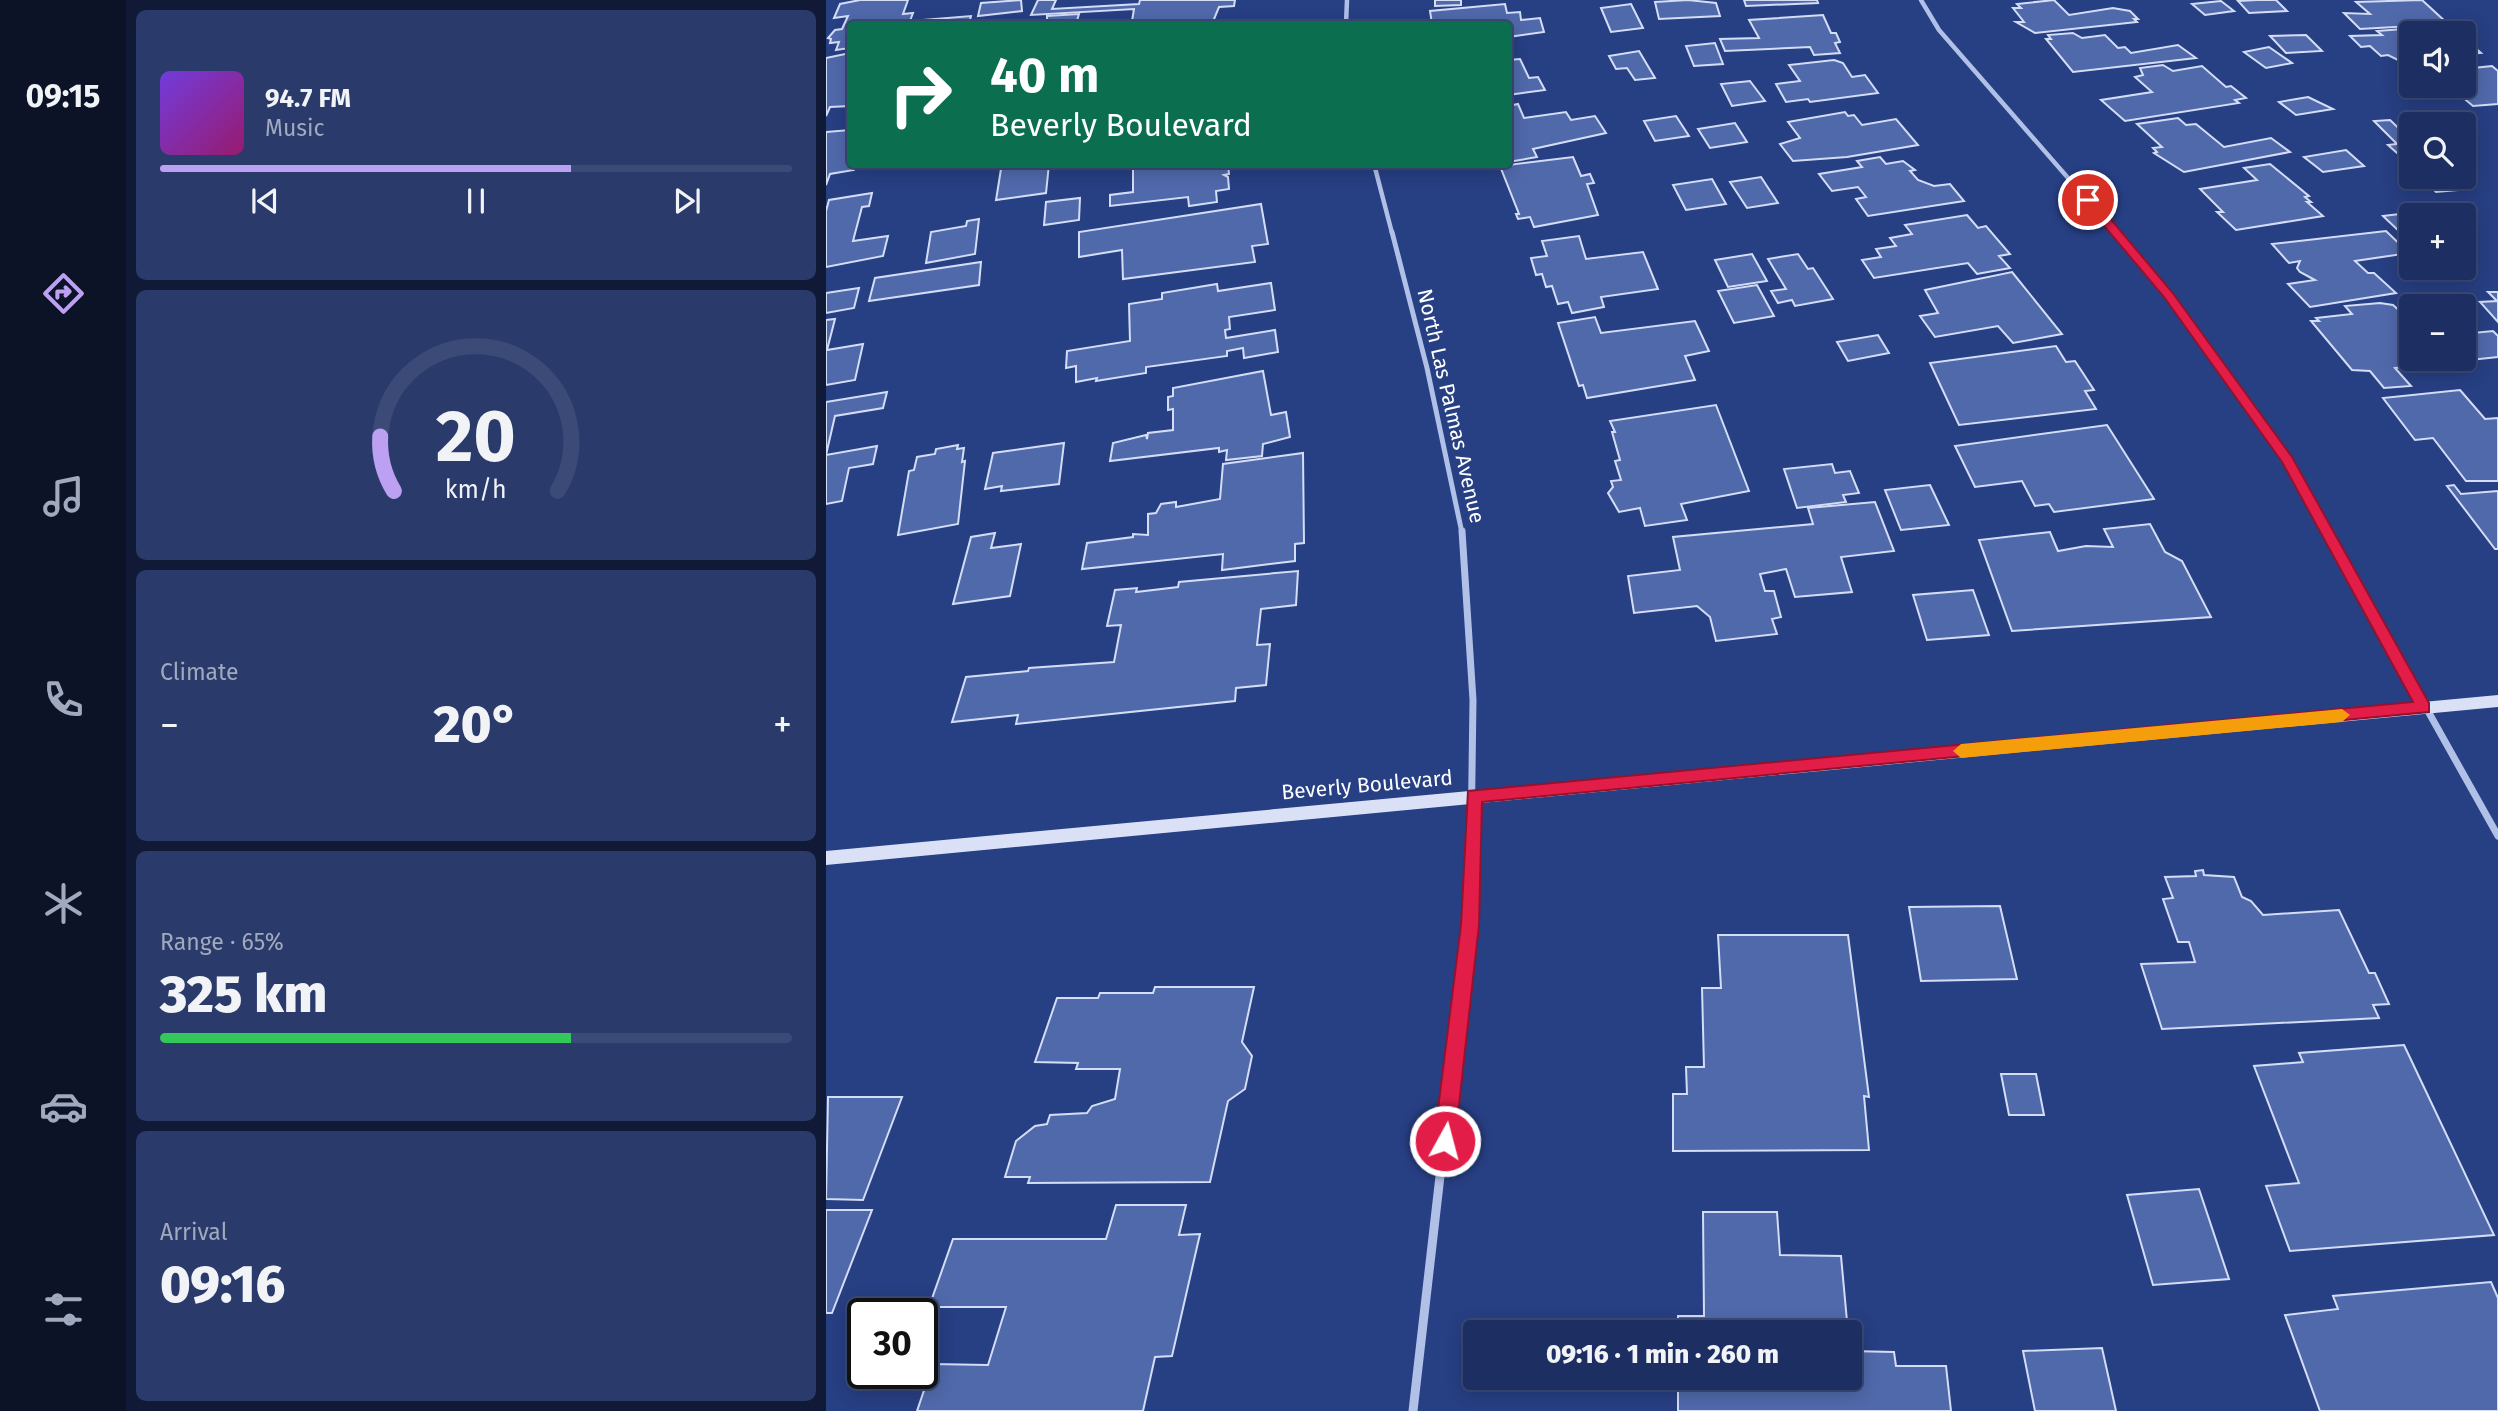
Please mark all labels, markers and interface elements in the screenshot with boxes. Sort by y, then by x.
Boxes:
map controls [2399,21,2476,371]
button: sound [2399,21,2476,98]
text: 40 m [990,46,1099,105]
icon: right [875,49,966,140]
text: 09:15 [26,77,100,115]
text: 94.7 FM [265,83,351,114]
text: Beverly Boulevard [990,106,1252,144]
button: search [2399,112,2476,189]
text: Music [265,114,325,142]
pin [2058,170,2118,230]
icon: arrive [2069,181,2107,219]
icon: previous [246,182,284,220]
icon: pause [457,182,495,220]
icon: next [668,182,706,220]
button: + [2399,203,2476,280]
icon: directions [39,269,88,318]
street label: North Las Palmas Avenue [1411,286,1491,526]
button: − [2399,294,2476,371]
text: 20 [436,394,516,481]
icon: music [39,472,88,521]
text: km/h [445,475,507,505]
text: Climate [160,658,239,686]
icon: phone [39,675,88,724]
text: 20° [433,693,519,756]
text: − [160,702,179,748]
text: + [773,702,792,748]
street label: Beverly Boulevard [1280,765,1454,805]
icon: climate [39,879,88,928]
text: Range · 65% [160,928,284,956]
text: 325 km [160,963,327,1026]
icon: car [39,1082,88,1131]
position arrow [1408,1104,1482,1178]
text: Arrival [160,1218,227,1246]
text: 09:16 [160,1253,285,1316]
icon: filters [39,1285,88,1334]
speed limit sign: 30 [847,1298,938,1389]
text: 09:16 · 1 min · 260 m [1546,1339,1779,1370]

